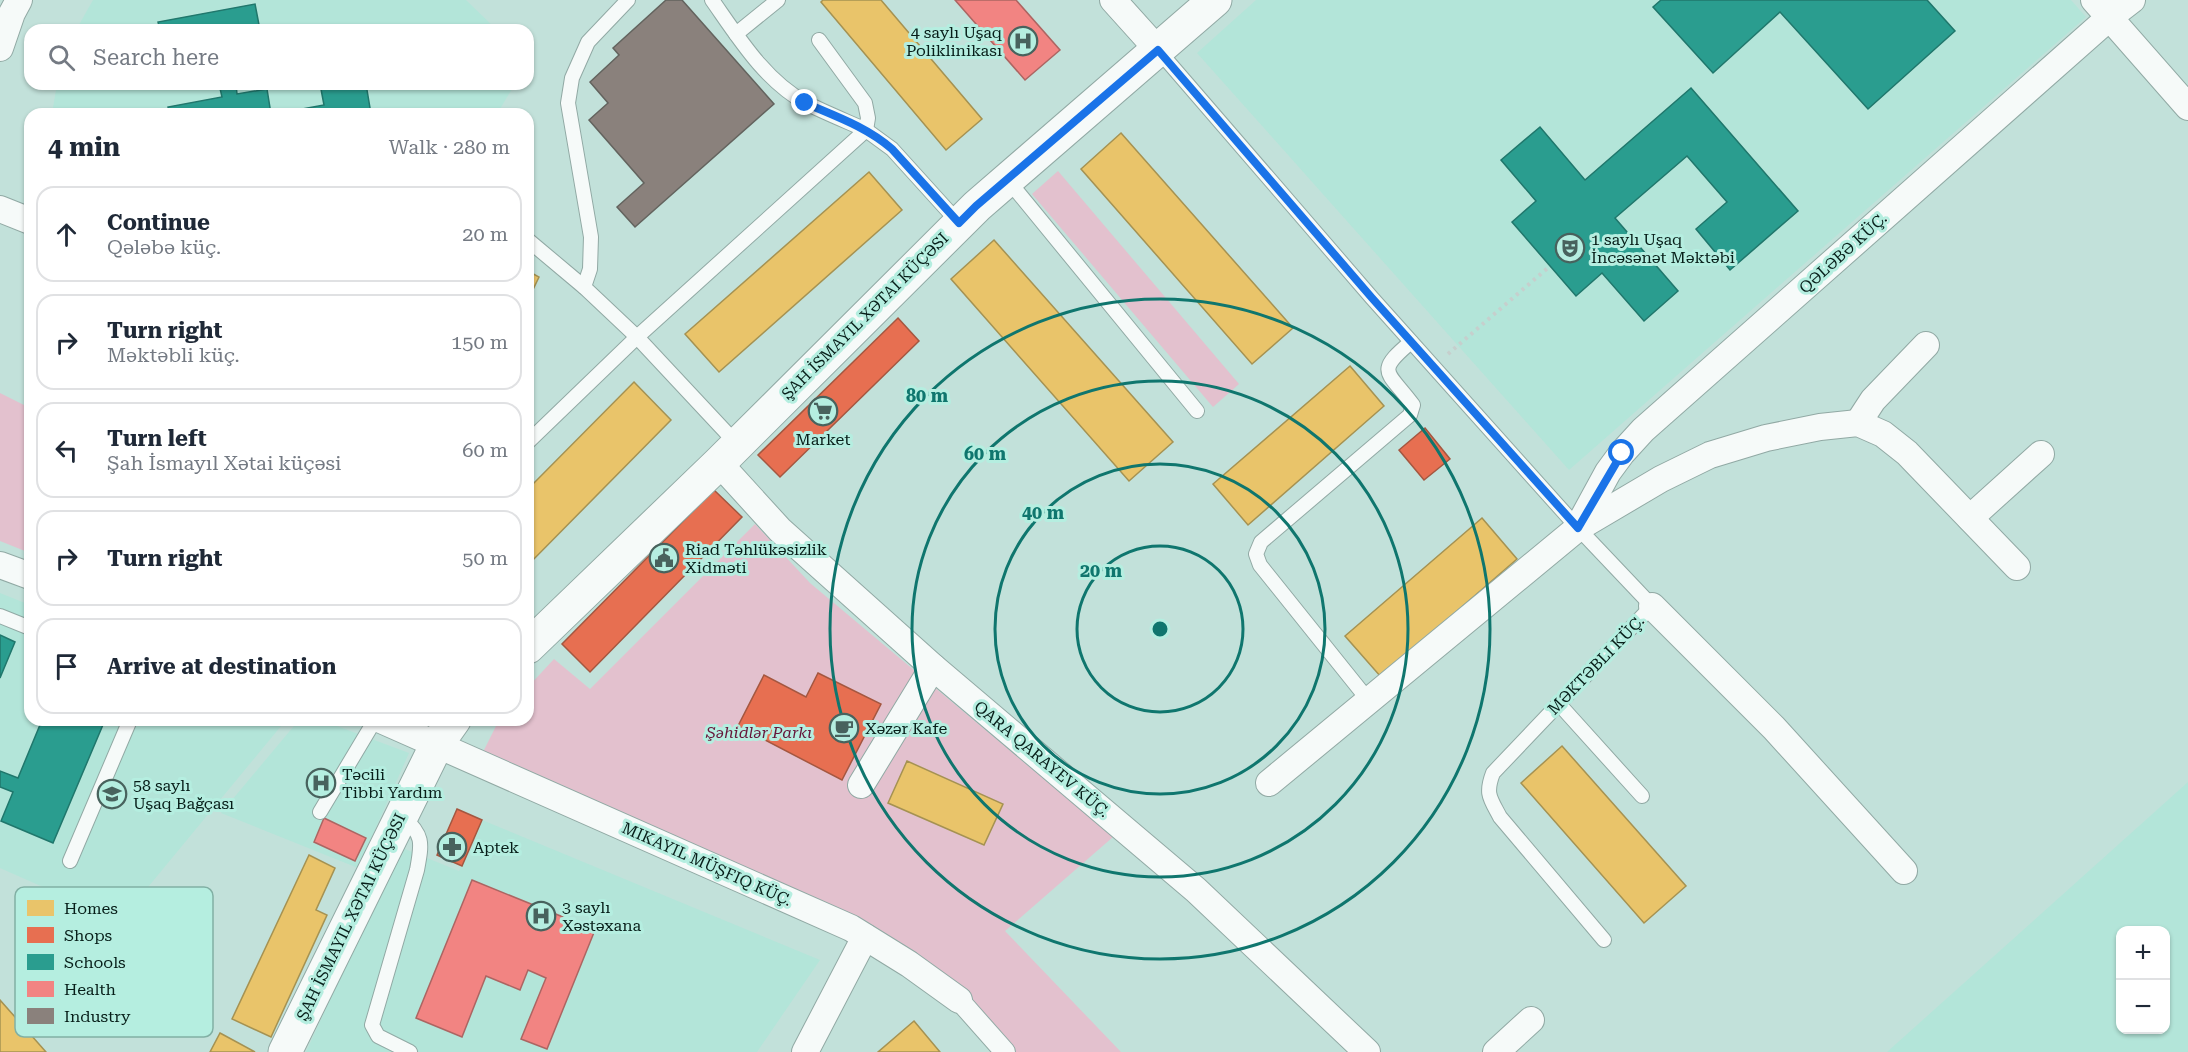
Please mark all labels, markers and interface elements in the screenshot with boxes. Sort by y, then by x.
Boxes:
place label: 4 saylı Uşaq Poliklinikası [906,23,1002,60]
search box [24,24,534,90]
hospital icon: 4 saylı Uşaq Poliklinikası [1007,25,1039,57]
icon: search [45,41,78,74]
text: Search here [93,45,219,70]
route end [791,89,817,115]
text: 4 min [48,132,120,162]
text: Walk · 280 m [389,135,510,159]
street label: QƏLƏBƏ KÜÇ. [1795,209,1891,297]
text: Continue [107,210,210,235]
icon: ahead [50,218,83,251]
text: 20 m [462,222,508,246]
street label: ŞAH İSMAYIL XƏTAI KÜÇƏSI [778,229,952,403]
place label: 1 saylı Uşaq İncəsənət Məktəbi [1591,230,1735,267]
theatre icon: 1 saylı Uşaq İncəsənət Məktəbi [1554,232,1586,264]
text: Qələbə küç. [107,235,221,259]
text: Turn right [107,318,222,343]
icon: right [50,326,83,359]
text: 150 m [451,330,508,354]
text: Məktəbli küç. [107,343,240,367]
text: 80 m [906,385,949,406]
supermarket icon: Market [807,395,839,427]
text: Turn left [107,426,207,451]
place label: Market [796,430,850,449]
icon: left [50,434,83,467]
text: 60 m [462,438,508,462]
route start [1608,439,1634,465]
text: 60 m [964,443,1007,464]
text: Şah İsmayıl Xətai küçəsi [107,451,341,475]
text: 40 m [1022,502,1065,523]
place label: Riad Təhlükəsizlik Xidməti [685,540,827,577]
icon: right [50,542,83,575]
public building icon: Riad Təhlükəsizlik Xidməti [648,542,680,574]
text: Turn right [107,546,222,571]
text: 50 m [462,546,508,570]
text: 20 m [1080,560,1123,581]
street label: MƏKTƏBLI KÜÇ. [1544,611,1648,719]
centre of rings [1150,619,1170,639]
icon: arrive [50,650,83,683]
text: Arrive at destination [107,654,336,679]
street label: QARA QARAYEV KÜÇ. [970,697,1114,821]
cafe icon: Xəzər Kafe [828,712,860,744]
place label: Xəzər Kafe [865,719,947,738]
park label: Şəhidlər Parkı [705,723,812,742]
place label: Təcili Tibbi Yardım [342,765,443,802]
hospital icon: Təcili Tibbi Yardım [305,767,337,799]
place label: 58 saylı Uşaq Bağçası [133,776,234,813]
school or university icon: 58 saylı Uşaq Bağçası [96,778,128,810]
street label: ŞAH İSMAYIL XƏTAI KÜÇƏSI [292,810,410,1024]
street label: MIKAYIL MÜŞFIQ KÜÇ. [619,818,795,910]
pharmacy icon: Aptek [436,831,468,863]
place label: Aptek [473,838,519,857]
legend [15,887,213,1037]
place label: 3 saylı Xəstəxana [562,898,642,935]
text: Homes [64,899,118,918]
hospital icon: 3 saylı Xəstəxana [525,900,557,932]
text: Shops [64,926,113,945]
map controls [2116,926,2170,1034]
button: + [2116,926,2170,980]
text: Schools [64,953,126,972]
text: Health [64,980,116,999]
button: − [2116,980,2170,1034]
text: Industry [64,1007,131,1026]

